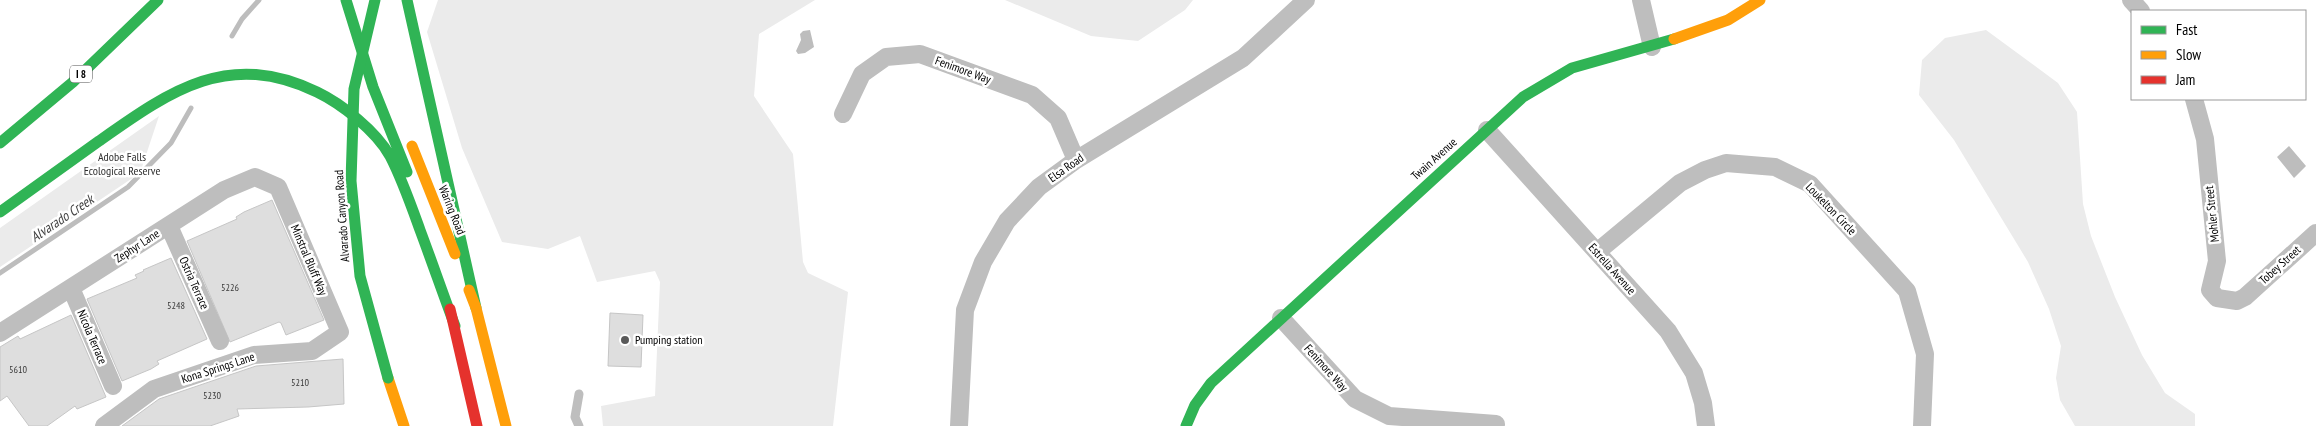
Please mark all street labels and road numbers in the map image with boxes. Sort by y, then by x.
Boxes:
street label: Fenimore Way [933,53,994,87]
road number: I 8 [70,66,92,82]
street label: Twain Avenue [1408,134,1460,183]
street label: Elsa Road [1045,150,1086,185]
street label: Alvarado Canyon Road [331,169,352,263]
street label: Loukelton Circle [1803,179,1860,238]
street label: Waring Road [436,183,469,237]
street label: Mohler Street [2201,184,2222,243]
street label: Minstral Bluff Way [288,222,331,298]
street label: Zephyr Lane [111,226,162,266]
street label: Estrella Avenue [1585,240,1639,297]
street label: Tobey Street [2256,242,2304,287]
street label: Ostria Terrace [176,254,213,312]
street label: Nicola Terrace [74,307,111,366]
street label: Fenimore Way [1301,341,1352,395]
street label: Kona Springs Lane [179,349,257,386]

